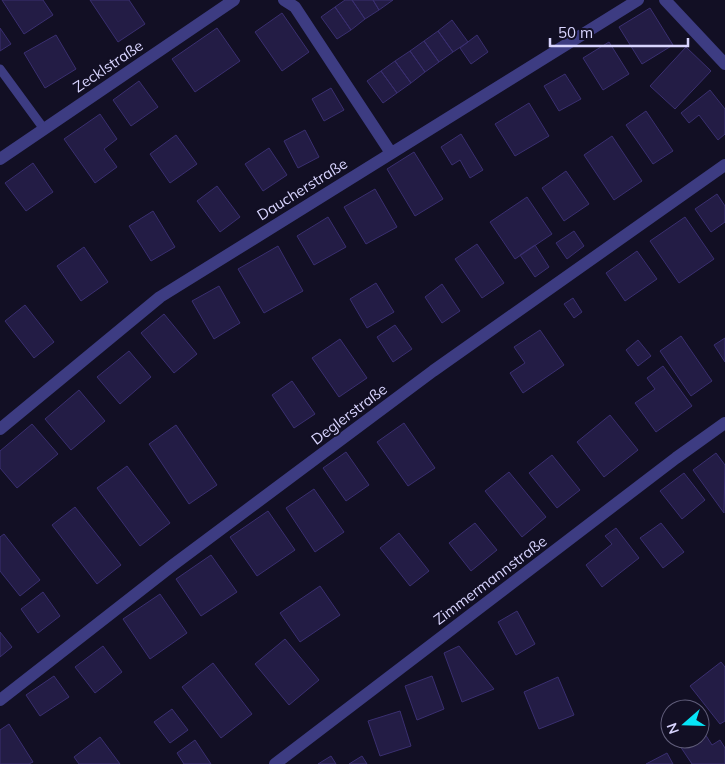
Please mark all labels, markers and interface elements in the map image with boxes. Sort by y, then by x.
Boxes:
scale bar [550,15,688,47]
text: 50 m [558,23,593,42]
street label: Zecklstraße [69,36,147,96]
street label: Daucherstraße [253,154,351,224]
street label: Deglerstraße [307,379,391,449]
street label: Zimmermannstraße [430,531,550,629]
north arrow [660,699,710,749]
text: N [663,720,683,736]

